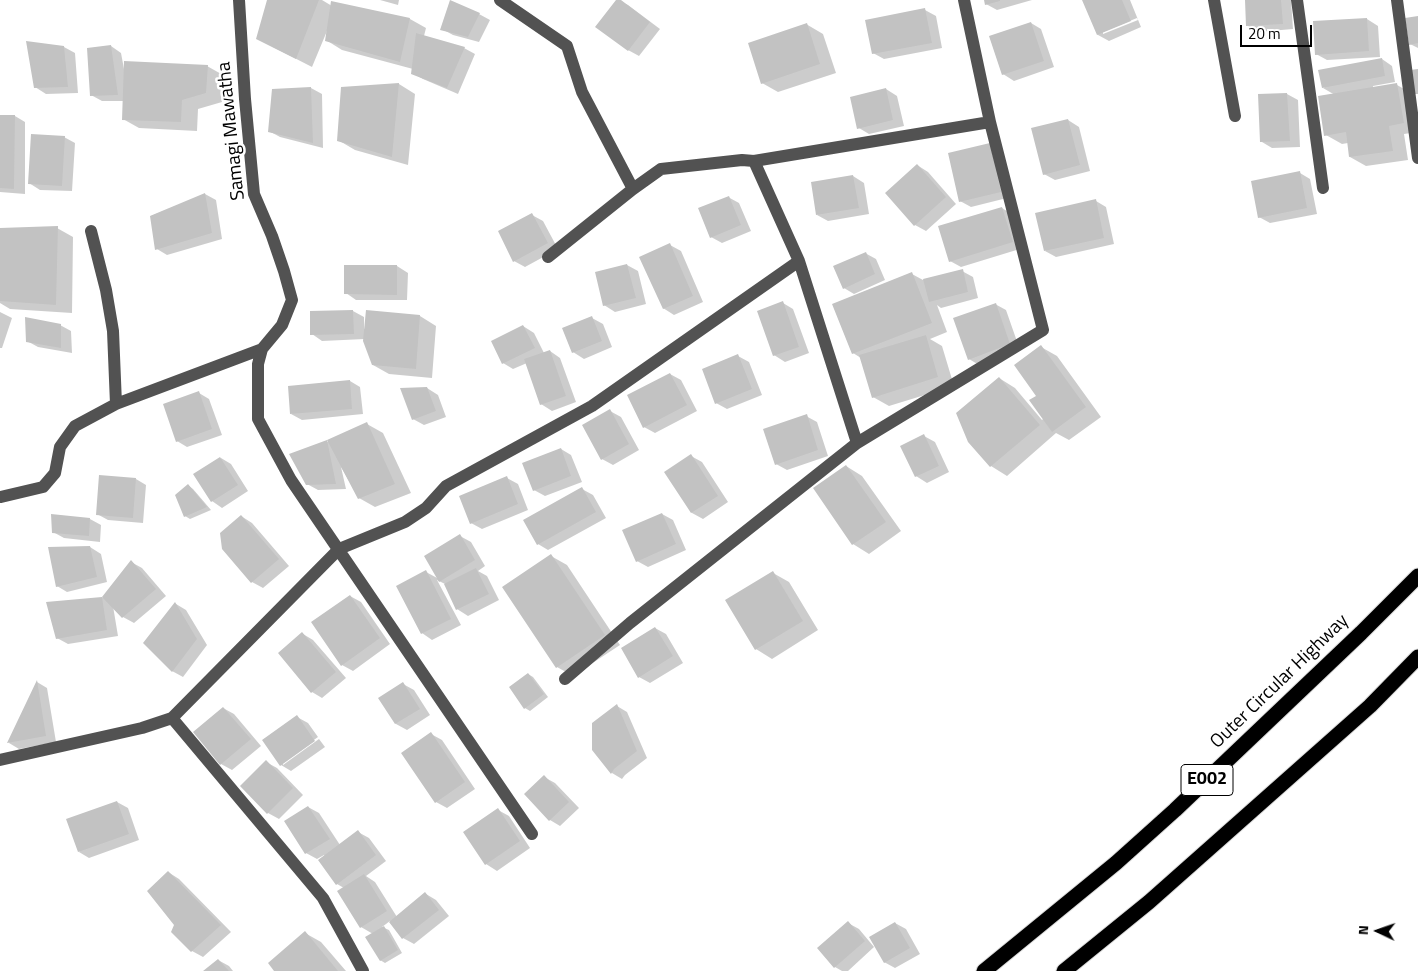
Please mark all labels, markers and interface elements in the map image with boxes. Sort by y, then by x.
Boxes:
scale bar [1243,15,1316,47]
text: 20 m [1248,22,1281,45]
street label: Samagi Mawatha [213,61,251,201]
street label: Outer Circular Highway [1206,610,1354,754]
road number: E002 [1181,764,1233,796]
north arrow [1353,906,1403,956]
text: N [1352,925,1373,936]

